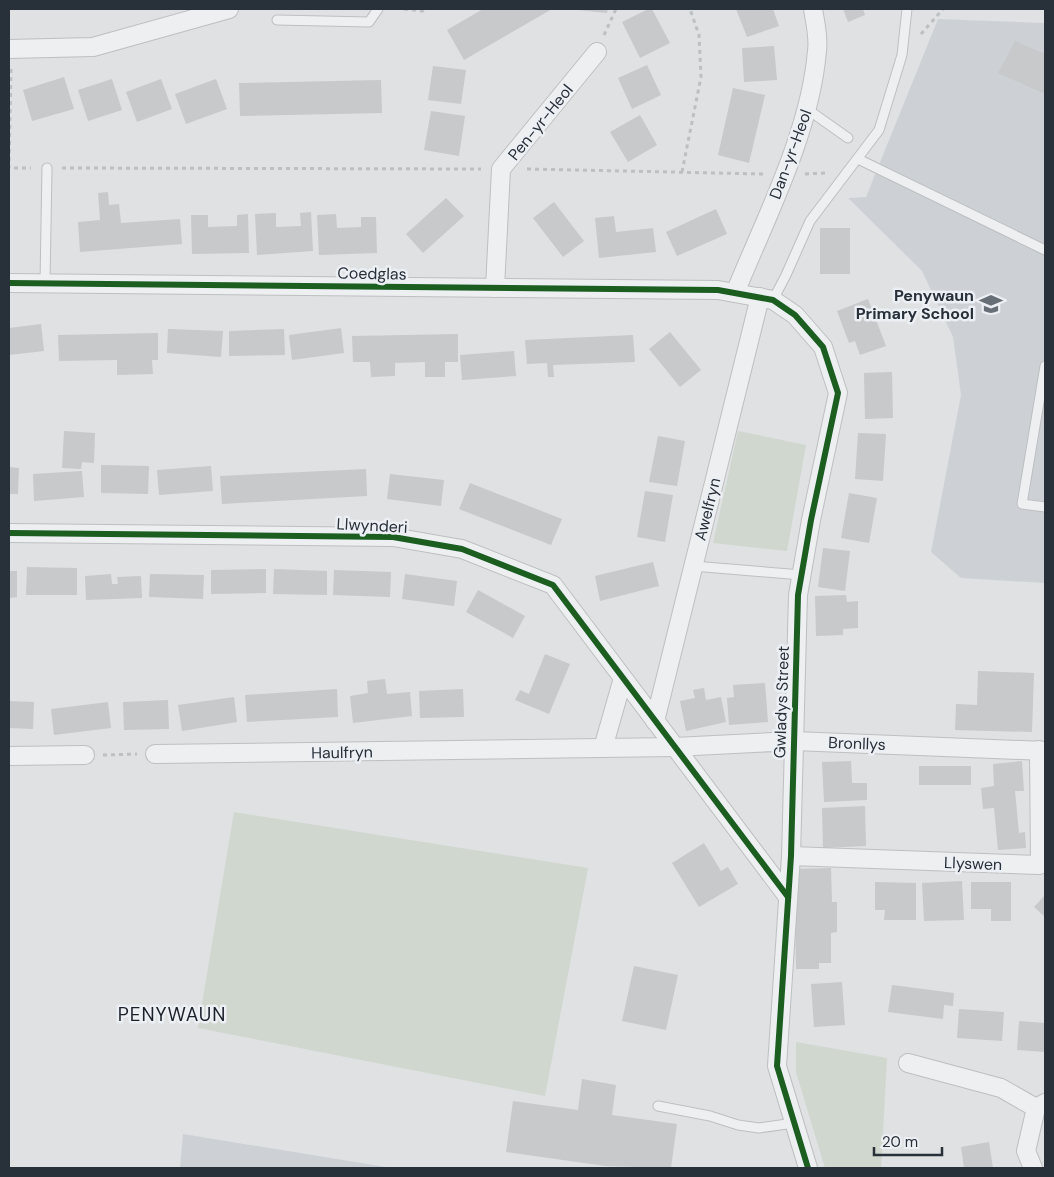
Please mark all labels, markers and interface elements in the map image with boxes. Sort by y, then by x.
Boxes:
street label: Pen-yr-Heol [503,80,578,165]
street label: Dan-yr-Heol [765,106,816,202]
street label: Coedglas [337,262,407,285]
place label: Penywaun Primary School [856,285,974,324]
school or university icon: Penywaun Primary School [978,291,1004,317]
street label: Awelfryn [690,476,725,543]
street label: Llwynderi [336,513,408,538]
street label: Gwladys Street [769,645,794,759]
street label: Bronllys [828,732,886,755]
street label: Haulfryn [311,741,373,764]
street label: Llyswen [943,852,1003,875]
district label: PENYWAUN [118,1002,226,1027]
scale bar [874,1124,942,1156]
text: 20 m [882,1132,918,1152]

